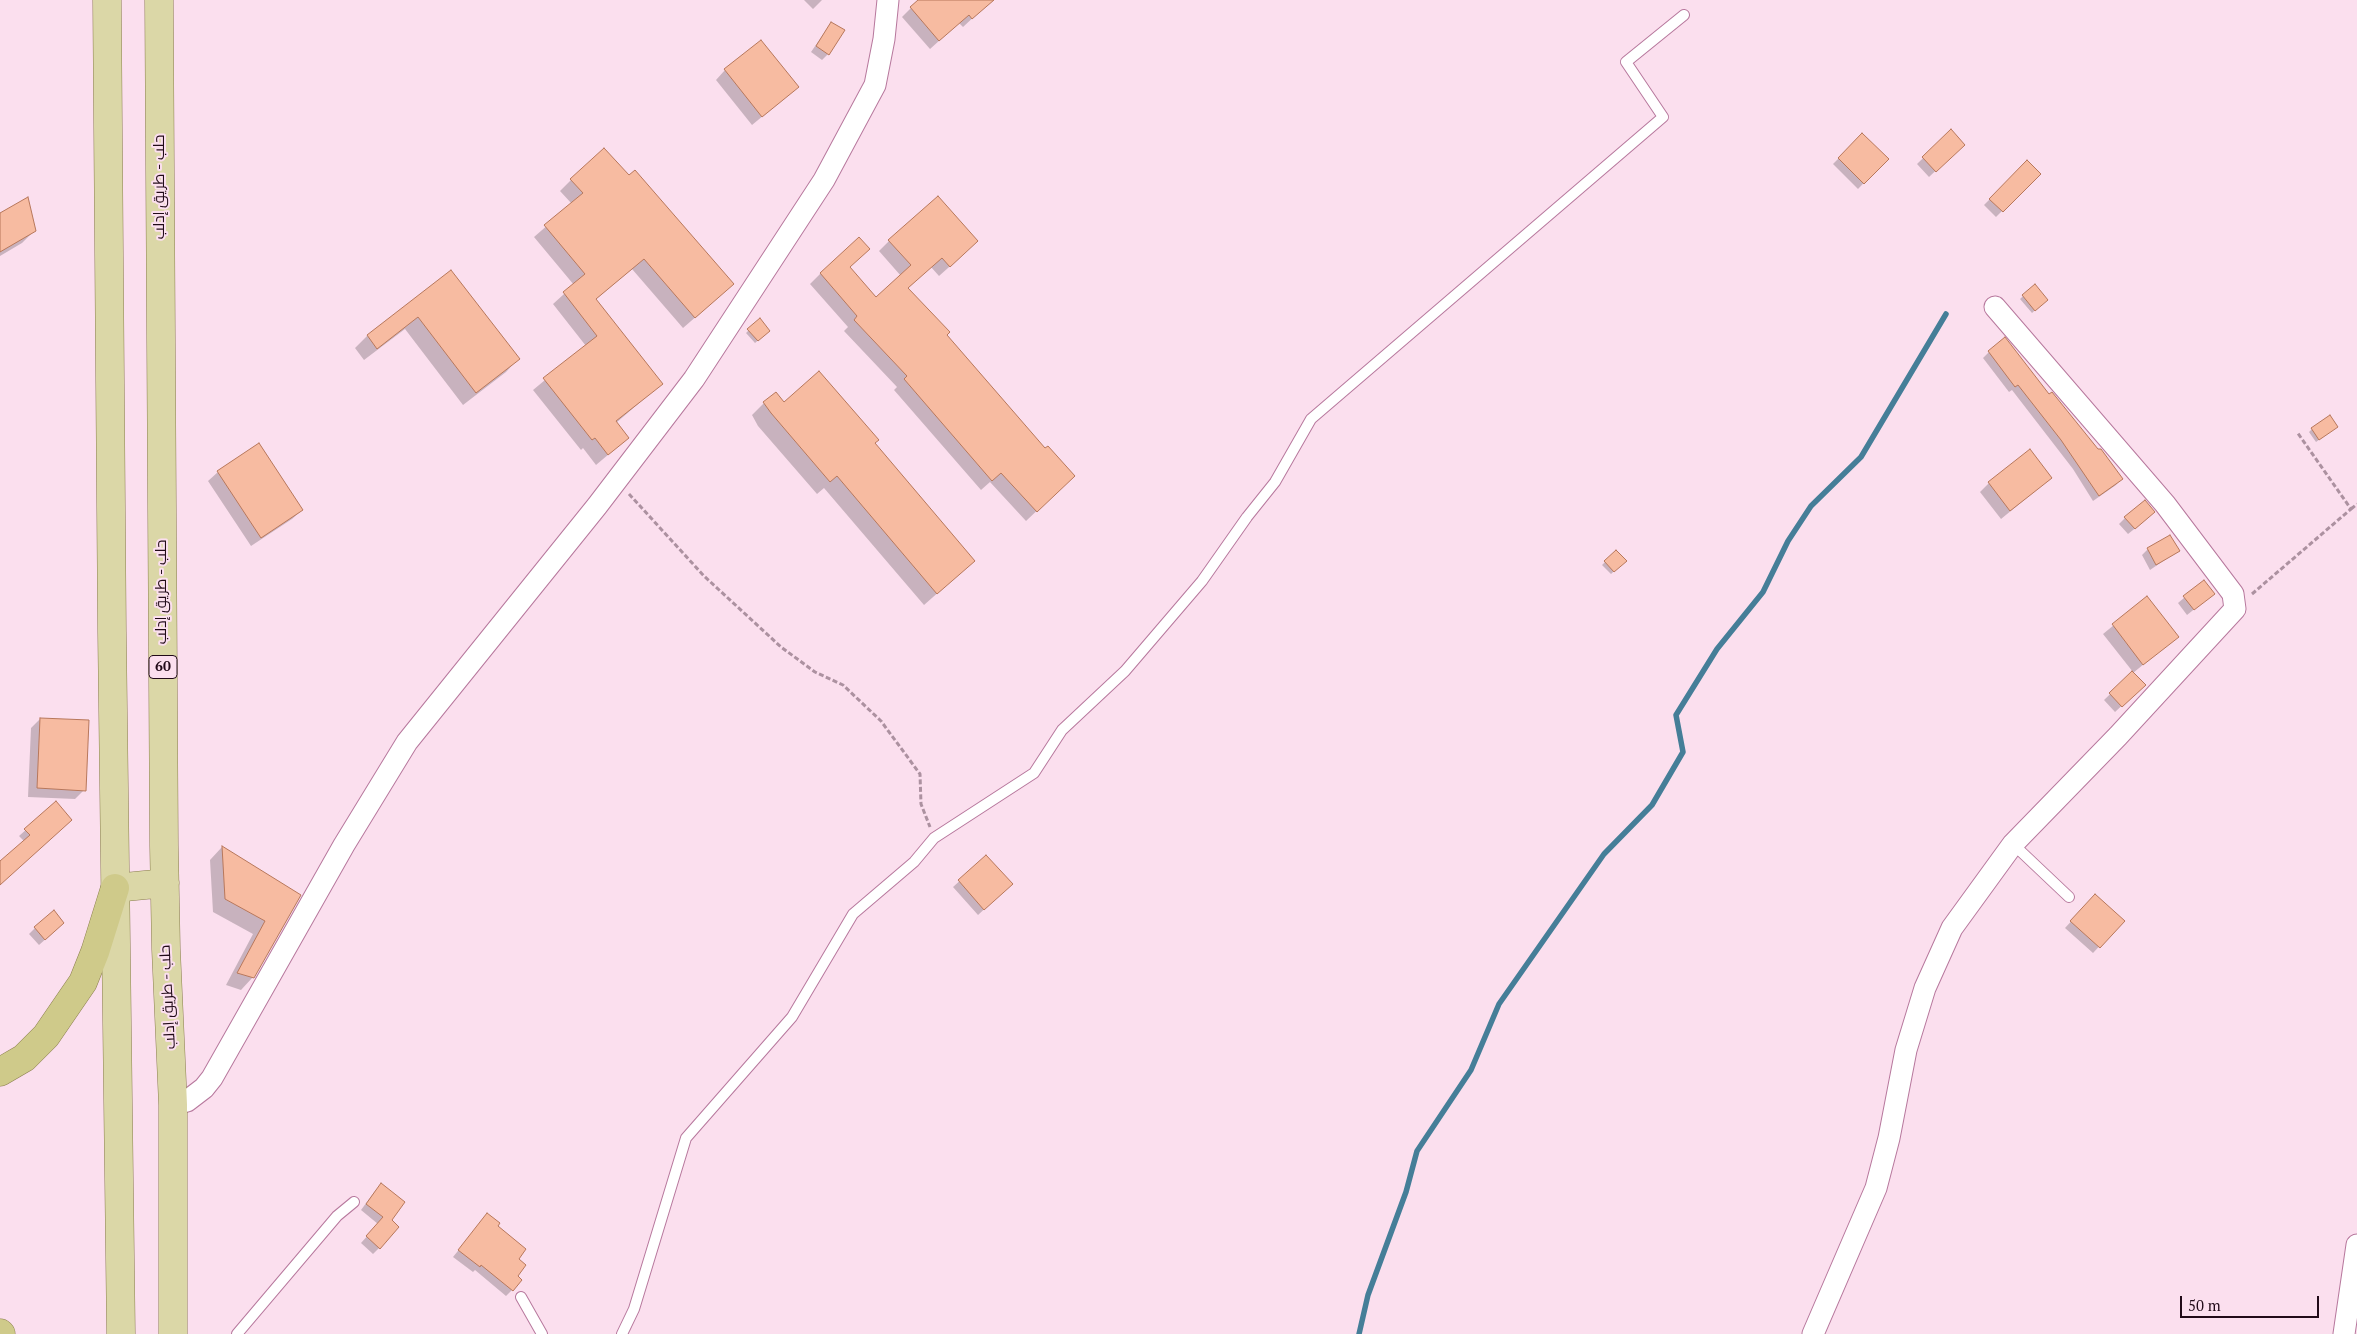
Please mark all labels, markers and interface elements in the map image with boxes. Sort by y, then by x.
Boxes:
street label: حلب - طريق إدلب [151,135,169,239]
street label: حلب - طريق إدلب [153,540,171,644]
road number: 60 [149,656,177,679]
street label: حلب - طريق إدلب [156,944,180,1050]
scale bar [2182,1286,2321,1318]
text: 50 m [2188,1295,2221,1315]

